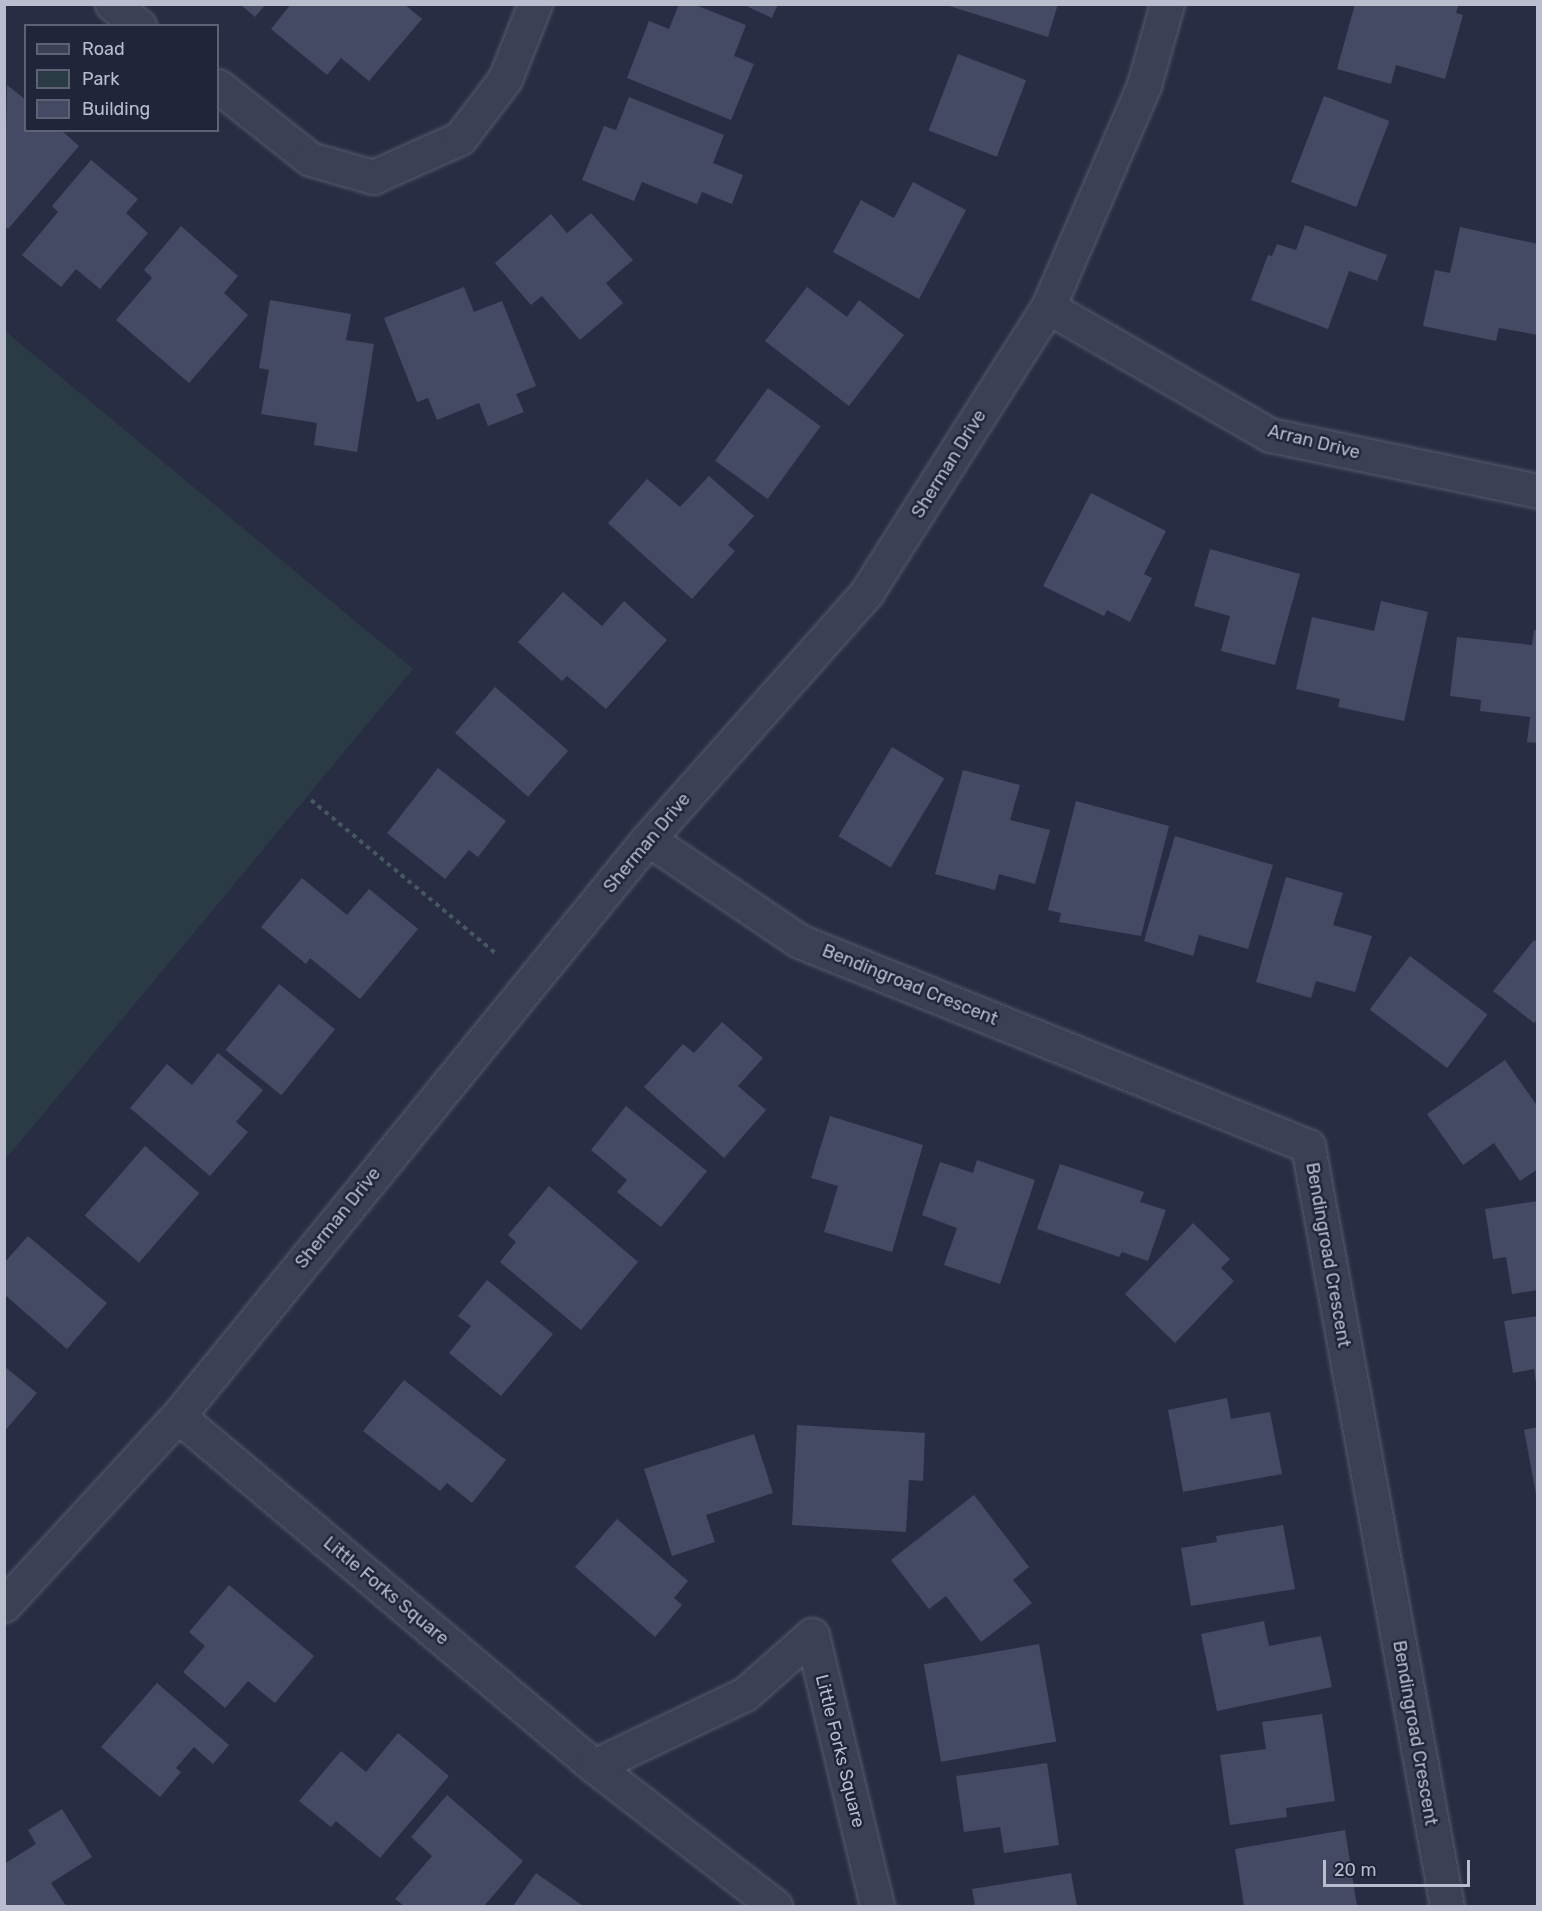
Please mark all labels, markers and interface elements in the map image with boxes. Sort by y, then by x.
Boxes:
legend [24,24,219,132]
text: Road [82,38,125,60]
text: Park [82,68,119,90]
text: Building [82,98,150,120]
street label: Sherman Drive [907,406,991,522]
street label: Arran Drive [1266,420,1362,464]
street label: Sherman Drive [599,789,695,897]
street label: Bendingroad Crescent [819,940,1001,1030]
street label: Bendingroad Crescent [1301,1161,1355,1349]
street label: Sherman Drive [291,1163,385,1273]
street label: Little Forks Square [319,1532,453,1650]
street label: Bendingroad Crescent [1388,1639,1442,1827]
street label: Little Forks Square [811,1672,869,1830]
scale bar [1326,1848,1473,1886]
text: 20 m [1334,1859,1376,1881]

